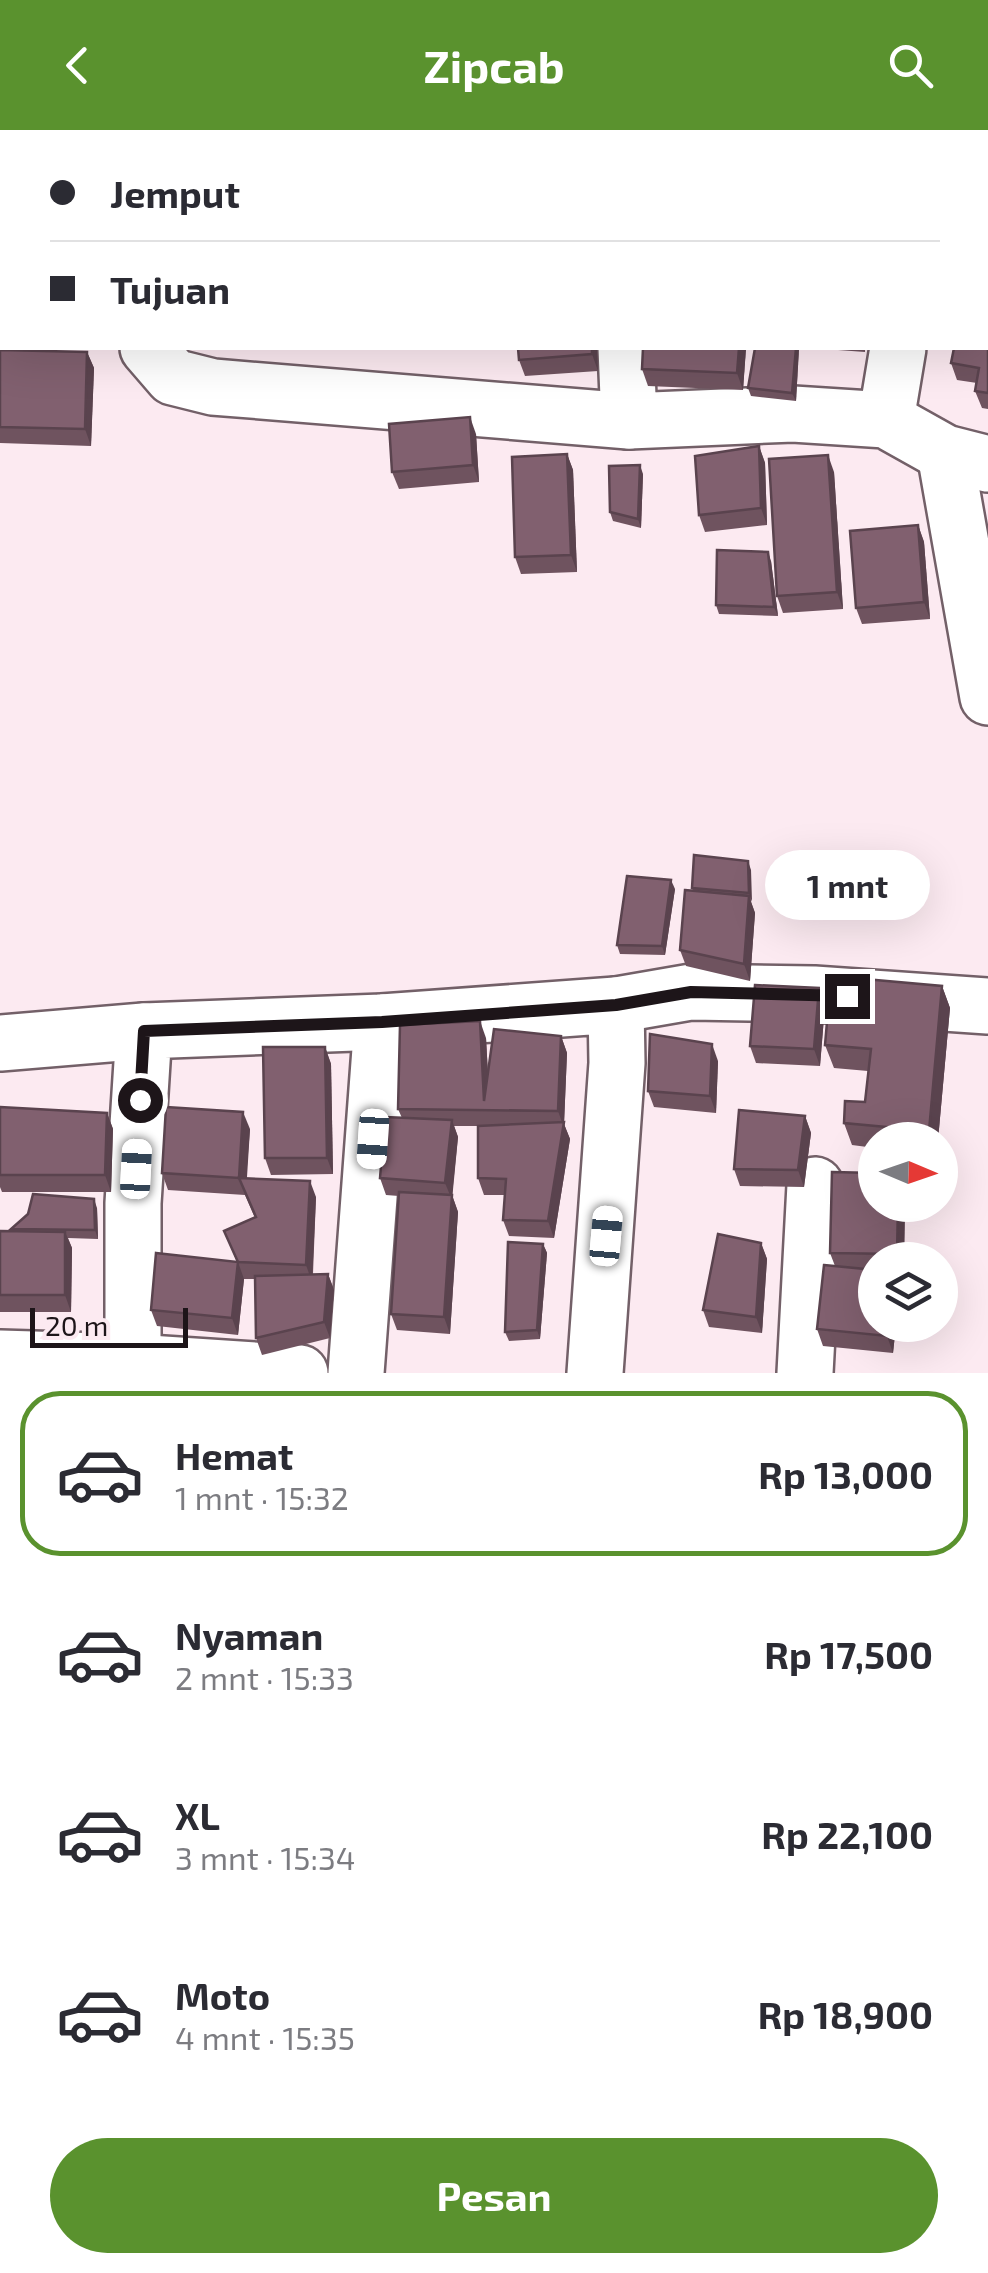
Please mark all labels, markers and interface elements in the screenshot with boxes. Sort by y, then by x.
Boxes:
icon: back [50,38,105,93]
text: Zipcab [423,38,565,92]
icon: search [883,38,938,93]
text: Jemput [110,170,240,216]
text: Tujuan [110,266,230,312]
callout: 1 mnt [764,851,930,921]
text: 1 mnt [807,866,888,904]
route end [825,974,870,1019]
route start [118,1078,163,1123]
car [356,1108,390,1170]
north arrow [858,1122,958,1222]
map controls [858,1122,958,1342]
car [119,1138,153,1200]
car [588,1205,624,1267]
button: layers [858,1242,958,1342]
scale bar [30,1303,188,1348]
text: 20 m [45,1308,108,1342]
icon: car [55,1429,145,1519]
text: Hemat [175,1432,293,1478]
text: Rp 13,000 [758,1451,933,1497]
text: 1 mnt · 15:32 [175,1478,349,1516]
icon: car [55,1609,145,1699]
text: Nyaman [175,1612,323,1658]
text: Rp 17,500 [764,1631,933,1677]
text: 2 mnt · 15:33 [175,1658,354,1696]
icon: car [55,1789,145,1879]
text: XL [175,1792,220,1838]
text: Rp 22,100 [761,1811,933,1857]
text: 3 mnt · 15:34 [175,1838,355,1876]
icon: car [55,1969,145,2059]
text: Moto [175,1972,270,2018]
text: Rp 18,900 [758,1991,933,2037]
text: 4 mnt · 15:35 [175,2018,355,2056]
button: Pesan [50,2138,938,2253]

